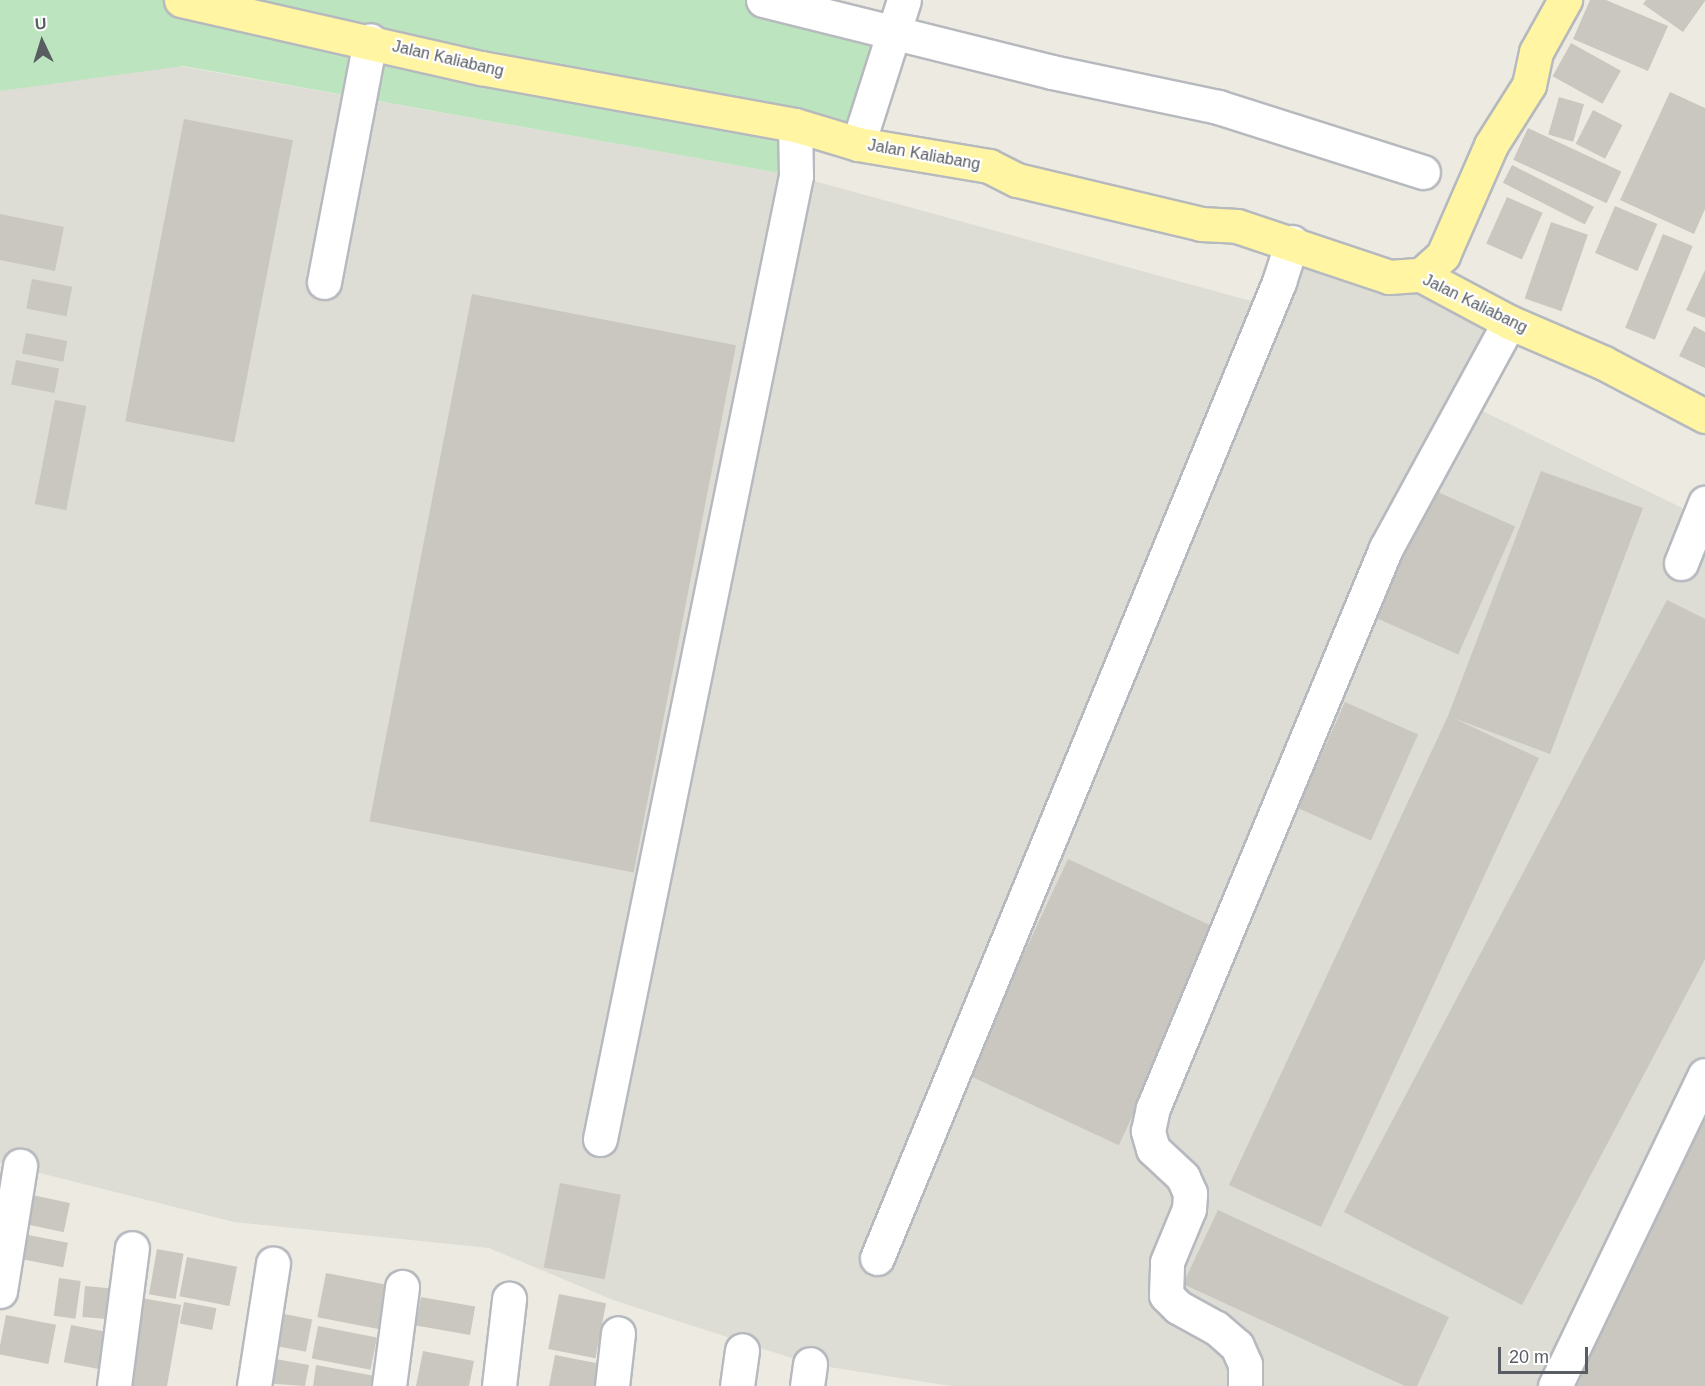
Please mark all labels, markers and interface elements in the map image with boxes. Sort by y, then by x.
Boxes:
north arrow [12,12,72,72]
text: U [34,15,47,32]
street label: Jalan Kaliabang [390,37,506,81]
street label: Jalan Kaliabang [866,136,982,174]
street label: Jalan Kaliabang [1420,270,1530,338]
scale bar [1501,1335,1591,1373]
text: 20 m [1509,1347,1549,1367]

